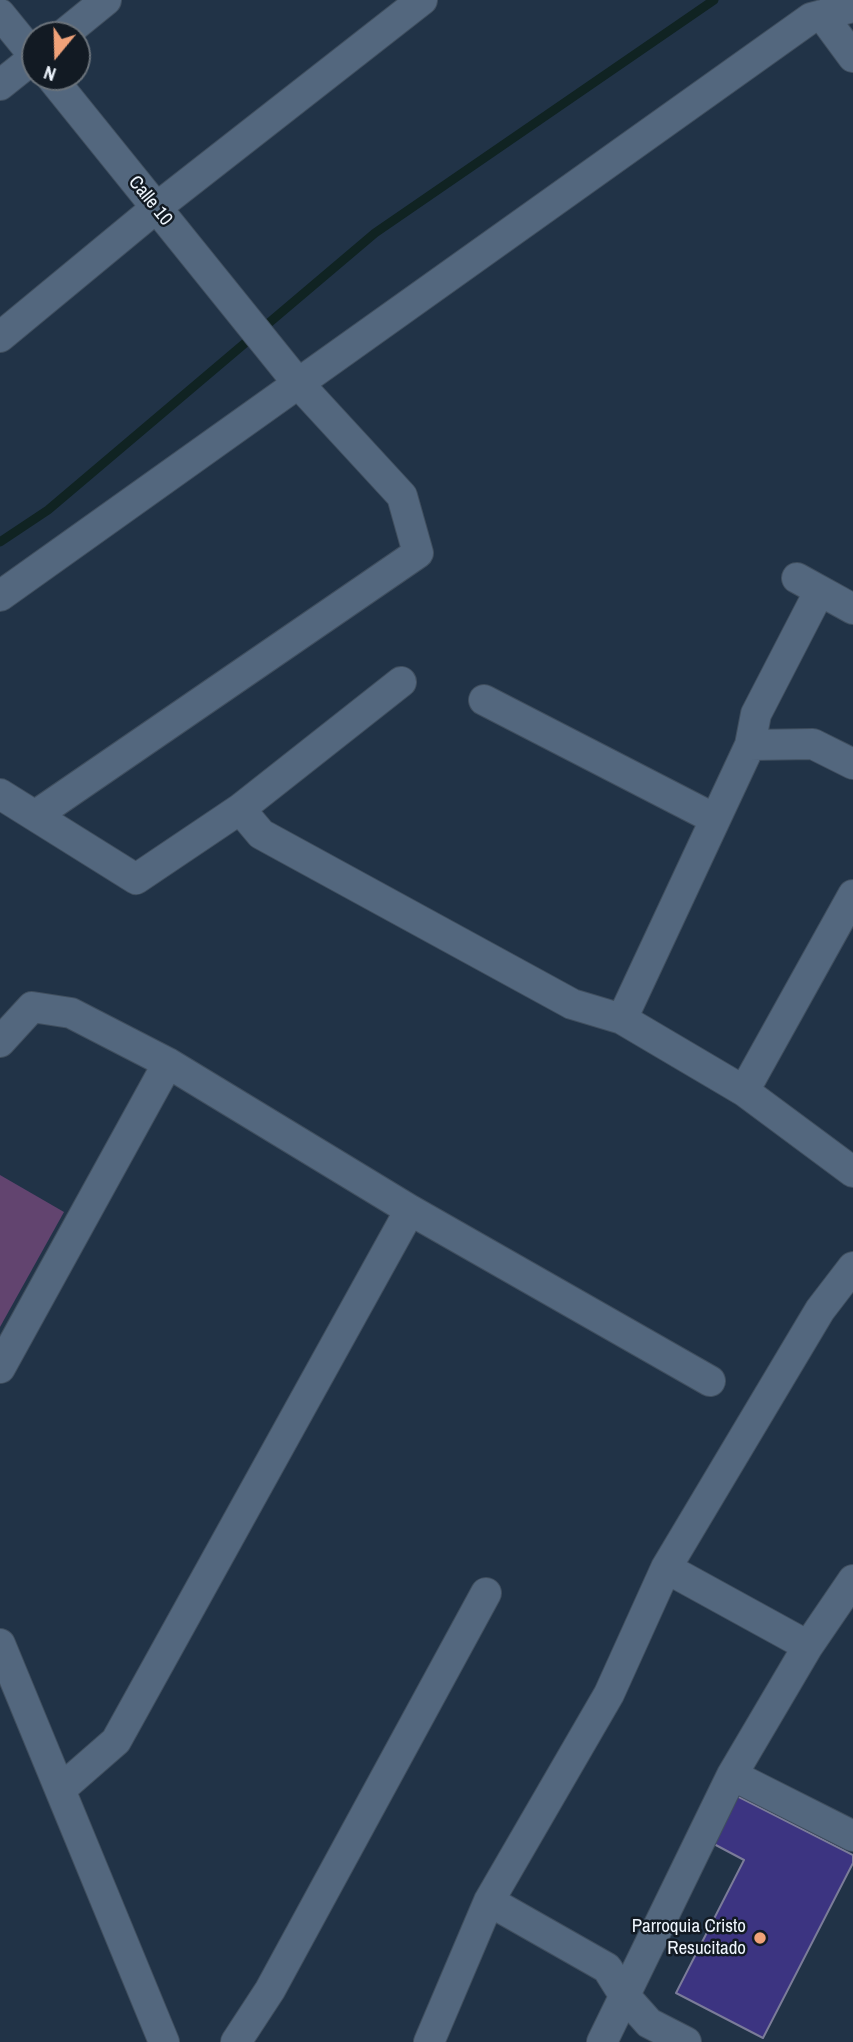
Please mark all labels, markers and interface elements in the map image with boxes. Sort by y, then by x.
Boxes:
north arrow [21,21,91,91]
text: N [40,60,59,88]
street label: Calle 10 [123,172,177,230]
place label: Parroquia Cristo Resucitado [632,1916,746,1960]
marker: Parroquia Cristo Resucitado [752,1930,768,1946]

